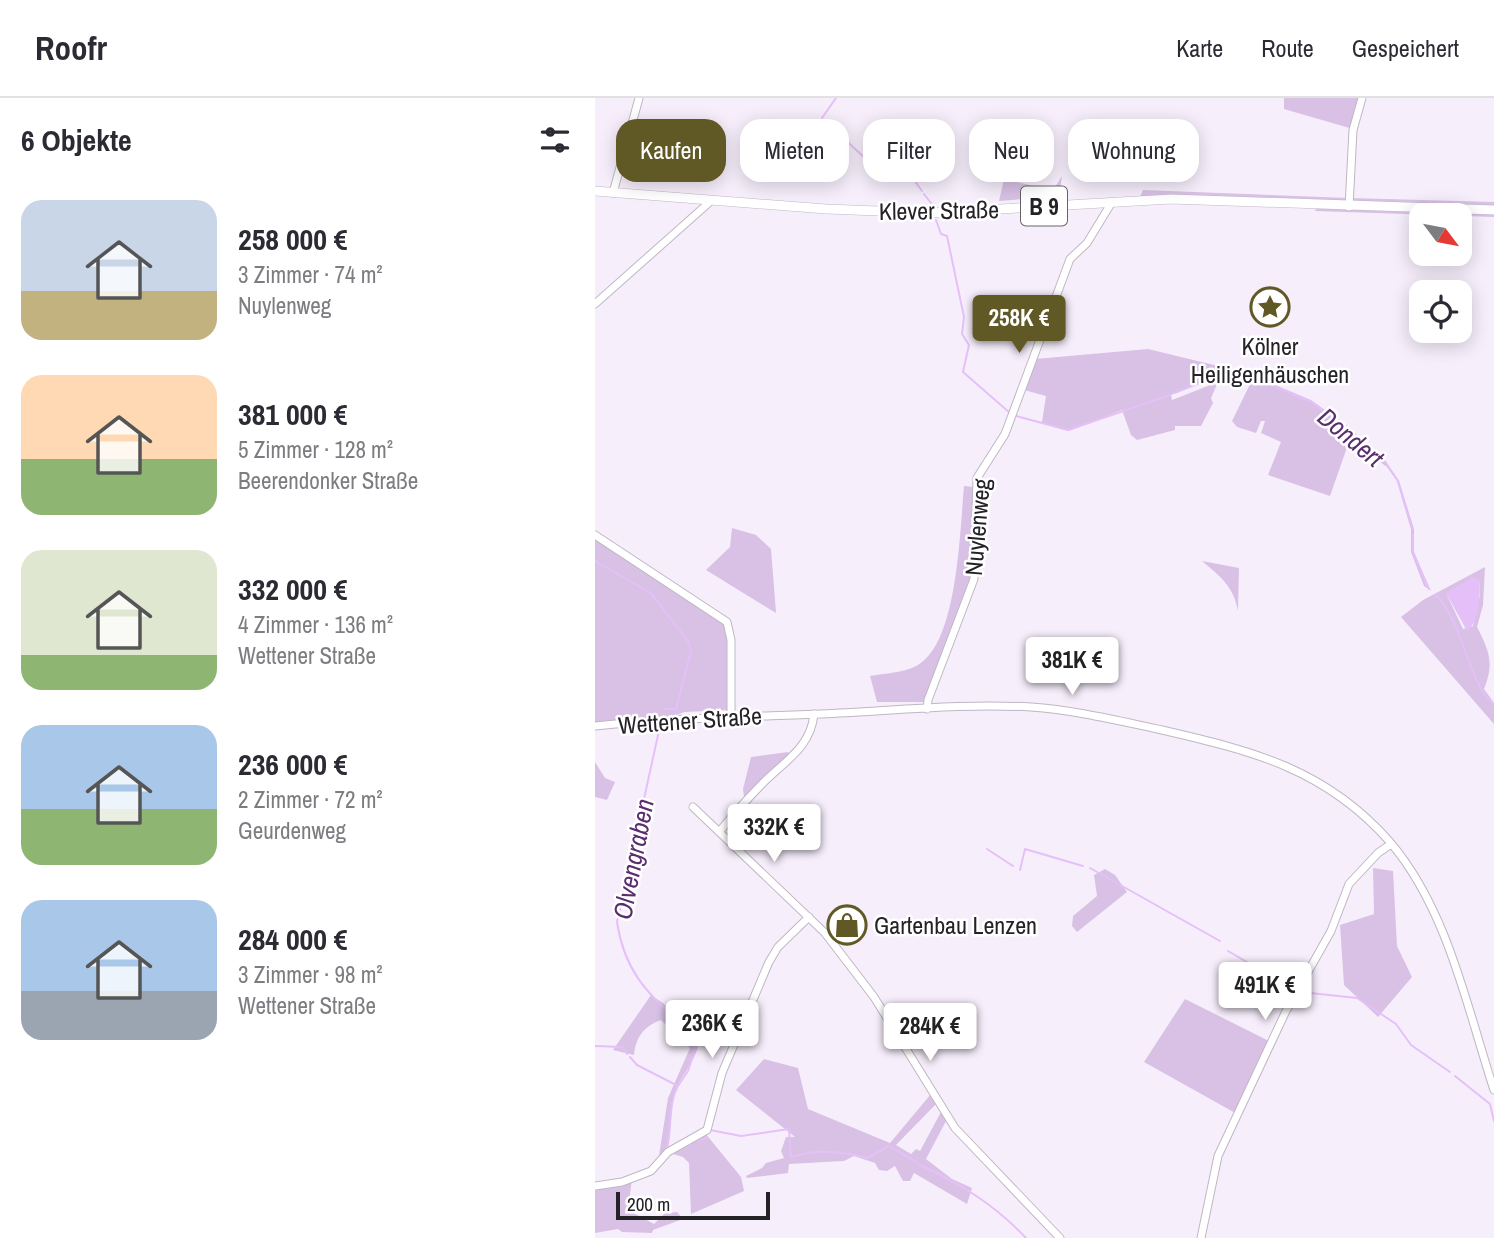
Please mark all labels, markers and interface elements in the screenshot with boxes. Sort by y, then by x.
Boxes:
text: Roofr [35,26,107,70]
text: Karte [1176,32,1223,64]
text: Route [1261,32,1314,64]
text: Gespeichert [1352,32,1459,64]
chip: Kaufen [616,119,726,182]
chip: Mieten [740,119,849,182]
chip: Filter [863,119,955,182]
chip: Neu [969,119,1054,182]
chip: Wohnung [1068,119,1199,182]
text: 6 Objekte [21,120,132,160]
icon: filters [536,121,574,159]
road number: B 9 [1021,186,1067,226]
street label: Klever Straße [879,193,999,227]
north arrow [1409,203,1472,266]
map controls [1409,203,1472,343]
text: 258 000 € [238,219,347,259]
icon: home [77,228,161,312]
text: 3 Zimmer · 74 m² [238,259,383,290]
button: locate [1409,280,1472,343]
place icon: Kölner Heiligenhäuschen [1249,286,1291,328]
text: Nuylenweg [238,290,331,321]
pin: 258K € [962,296,1076,355]
text: 258K € [989,302,1049,333]
place label: Kölner Heiligenhäuschen [1191,330,1349,390]
text: 381 000 € [238,394,347,434]
water label: Dondert [1311,399,1392,475]
icon: home [77,403,161,487]
text: 5 Zimmer · 128 m² [238,434,393,465]
text: Beerendonker Straße [238,465,418,496]
street label: Nuylenweg [957,477,997,577]
text: 332 000 € [238,569,347,609]
icon: home [77,578,161,662]
text: 4 Zimmer · 136 m² [238,609,393,640]
pin: 381K € [1015,638,1129,697]
text: Wettener Straße [238,640,376,671]
text: 381K € [1042,644,1102,675]
street label: Wettener Straße [617,699,763,741]
text: 236 000 € [238,744,347,784]
icon: home [77,753,161,837]
text: 2 Zimmer · 72 m² [238,784,383,815]
water label: Olvengraben [604,796,662,922]
pin: 332K € [717,804,831,864]
text: 332K € [744,811,804,842]
text: Geurdenweg [238,815,346,846]
shop icon: Gartenbau Lenzen [826,904,868,946]
place label: Gartenbau Lenzen [874,909,1037,941]
text: 284 000 € [238,919,347,959]
icon: home [77,928,161,1012]
text: 3 Zimmer · 98 m² [238,959,383,990]
pin: 491K € [1208,962,1322,1022]
text: 491K € [1235,969,1295,1000]
text: Wettener Straße [238,990,376,1021]
pin: 236K € [655,1000,769,1060]
pin: 284K € [873,1004,987,1063]
text: 236K € [682,1007,742,1038]
text: 284K € [900,1010,960,1041]
scale bar [616,1189,770,1221]
text: 200 m [627,1191,670,1217]

